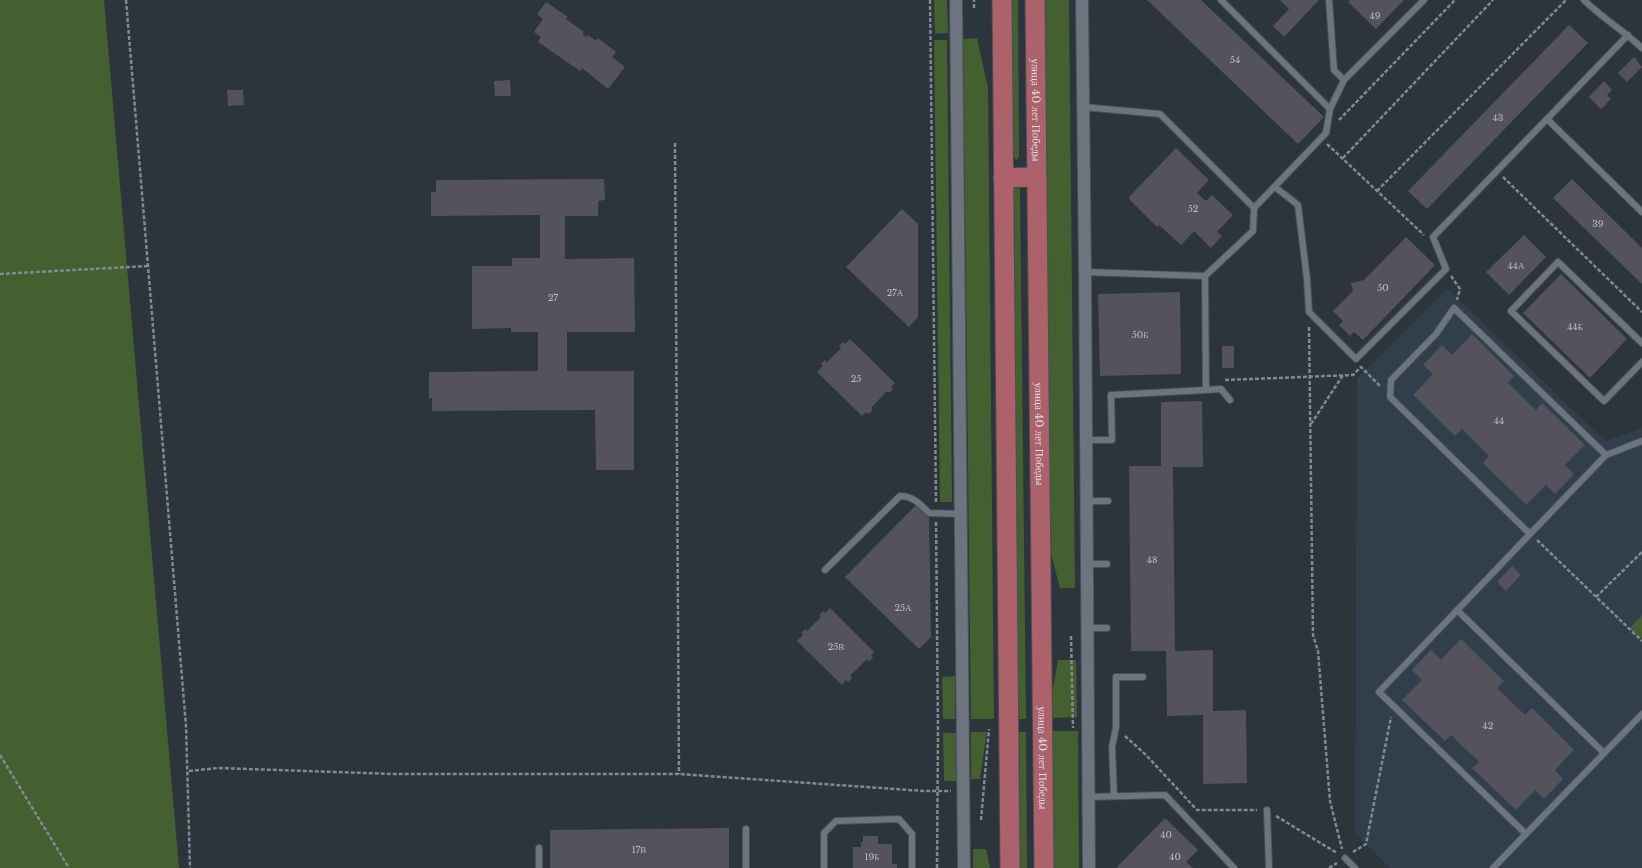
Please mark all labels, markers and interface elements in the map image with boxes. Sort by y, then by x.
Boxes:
house number: 49 [1369,10,1381,21]
house number: 54 [1230,54,1240,65]
street label: улица 40 лет Победы [1029,58,1044,162]
house number: 43 [1493,112,1503,123]
house number: 52 [1188,203,1198,214]
house number: 39 [1592,218,1604,229]
house number: 44А [1507,260,1525,271]
house number: 50 [1377,282,1389,293]
house number: 27А [887,287,904,298]
house number: 27 [548,292,559,303]
house number: 44Б [1567,321,1583,332]
house number: 50Б [1132,329,1148,340]
house number: 25 [851,373,861,384]
street label: улица 40 лет Победы [1032,382,1047,486]
house number: 44 [1494,415,1504,426]
house number: 48 [1147,554,1157,565]
house number: 25А [894,602,912,613]
house number: 25В [828,641,844,652]
street label: улица 40 лет Победы [1035,706,1050,810]
house number: 42 [1483,720,1493,731]
house number: 40 [1160,829,1172,840]
house number: 17В [632,844,646,855]
house number: 19Б [865,851,879,862]
house number: 40 [1169,851,1181,862]

